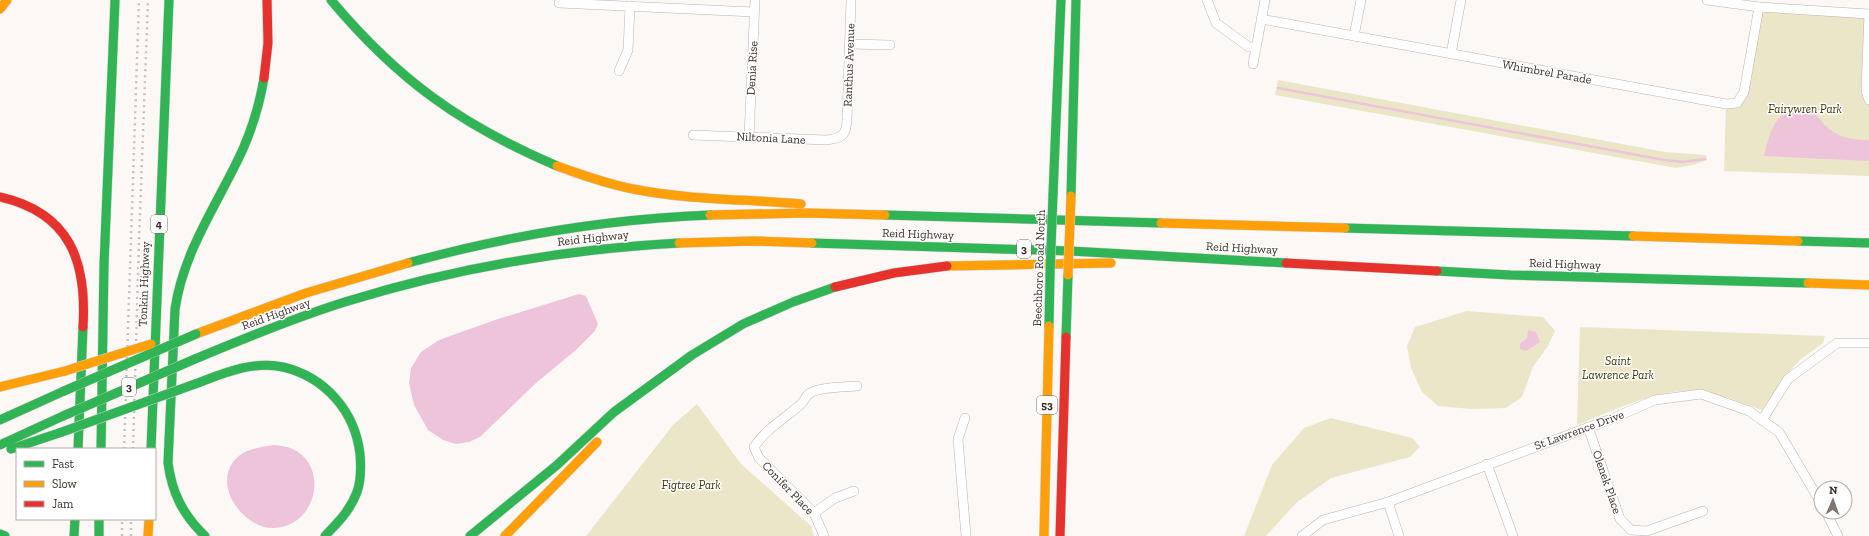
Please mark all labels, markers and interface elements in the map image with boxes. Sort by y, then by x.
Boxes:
street label: Ranthus Avenue [841,23,857,107]
street label: Denia Rise [744,40,760,96]
street label: Whimbrel Parade [1501,57,1593,87]
park label: Fairywren Park [1768,102,1843,116]
street label: Niltonia Lane [736,129,806,147]
street label: Beechboro Road North [1030,209,1048,327]
road number: 4 [151,215,167,233]
street label: Reid Highway [882,226,955,242]
street label: Reid Highway [556,227,630,249]
street label: Reid Highway [1206,239,1279,257]
street label: Tonkin Highway [136,240,153,327]
road number: 3 [1017,240,1031,258]
street label: Reid Highway [1529,256,1602,272]
street label: Reid Highway [240,295,313,333]
park label: Saint Lawrence Park [1582,354,1655,382]
road number: 3 [122,378,136,396]
road number: 53 [1037,396,1057,414]
street label: St Lawrence Drive [1532,407,1626,453]
legend [16,448,156,520]
street label: Olenek Place [1590,449,1624,516]
text: Fast [52,457,75,471]
street label: Conifer Place [759,459,817,518]
text: Slow [52,477,78,491]
park label: Figtree Park [661,478,721,492]
north arrow [1813,480,1853,520]
text: N [1829,484,1838,497]
text: Jam [52,497,74,511]

